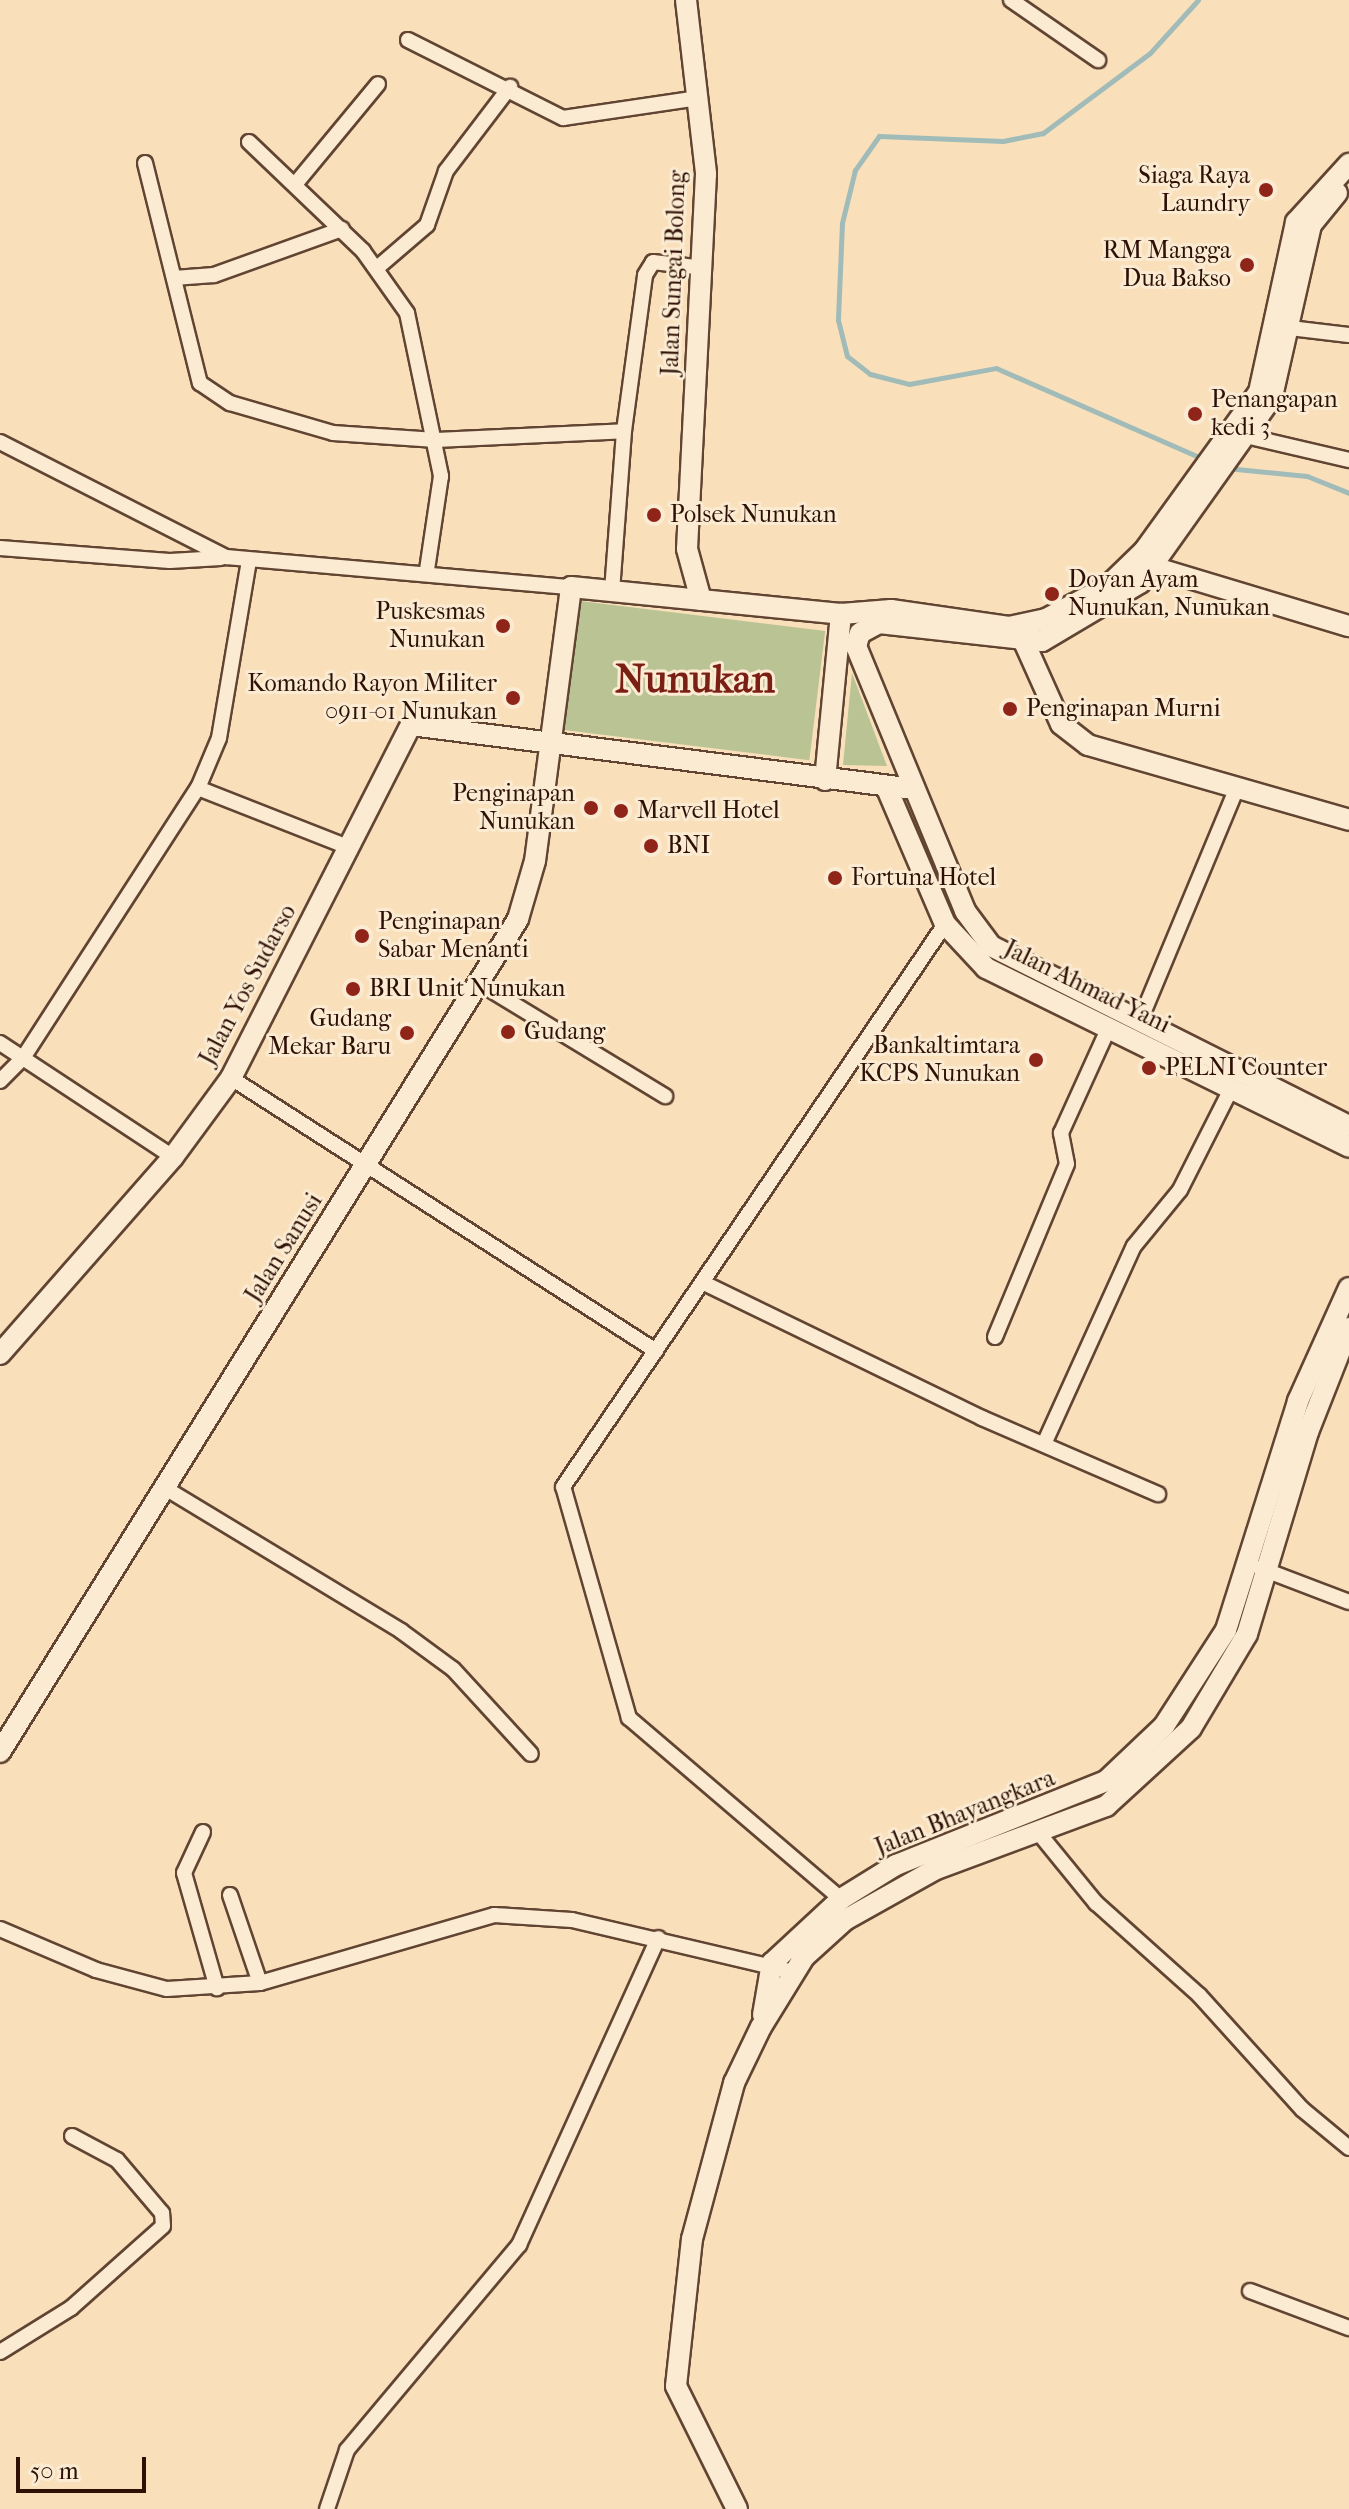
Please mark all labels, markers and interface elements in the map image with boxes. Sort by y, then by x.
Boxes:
place label: Siaga Raya Laundry [1138,162,1250,218]
street label: Jalan Sungai Bolong [656,170,692,376]
marker: Siaga Raya Laundry [1257,181,1275,199]
place label: RM Mangga Dua Bakso [1103,237,1231,293]
marker: RM Mangga Dua Bakso [1238,256,1256,274]
place label: Penangapan kedi 3 [1211,386,1338,442]
marker: Penangapan kedi 3 [1186,405,1204,423]
place label: Polsek Nunukan [670,501,837,529]
marker: Polsek Nunukan [645,506,663,524]
place label: Doyan Ayam Nunukan, Nunukan [1068,566,1270,622]
marker: Doyan Ayam Nunukan, Nunukan [1043,585,1061,603]
place label: Puskesmas Nunukan [375,598,485,654]
marker: Puskesmas Nunukan [492,615,514,637]
district label: Nunukan [615,655,775,703]
place label: Komando Rayon Militer 0911-01 Nunukan [247,670,497,726]
marker: Komando Rayon Militer 0911-01 Nunukan [504,689,522,707]
place label: Penginapan Murni [1026,695,1221,723]
marker: Penginapan Murni [1001,700,1019,718]
place label: Penginapan Nunukan [452,780,575,836]
place label: Marvell Hotel [637,797,780,825]
marker: Penginapan Nunukan [582,799,600,817]
marker: Marvell Hotel [612,802,630,820]
place label: BNI [667,832,710,860]
marker: BNI [642,837,660,855]
place label: Fortuna Hotel [851,864,996,892]
marker: Fortuna Hotel [826,869,844,887]
street label: Jalan Yos Sudarso [194,900,302,1070]
place label: Penginapan Sabar Menanti [378,908,529,964]
marker: Penginapan Sabar Menanti [353,927,371,945]
street label: Jalan Ahmad Yani [999,934,1175,1040]
place label: BRI Unit Nunukan [369,975,566,1003]
marker: BRI Unit Nunukan [344,980,362,998]
place label: Gudang Mekar Baru [268,1005,391,1061]
place label: Gudang [524,1018,605,1046]
marker: Gudang [499,1023,517,1041]
marker: Gudang Mekar Baru [398,1024,416,1042]
place label: Bankaltimtara KCPS Nunukan [859,1032,1020,1088]
marker: Bankaltimtara KCPS Nunukan [1027,1051,1045,1069]
place label: PELNI Counter [1165,1054,1327,1082]
marker: PELNI Counter [1140,1059,1158,1077]
street label: Jalan Sanusi [239,1188,329,1308]
street label: Jalan Bhayangkara [871,1764,1059,1862]
scale bar [20,2441,150,2491]
text: 50 m [30,2457,79,2485]

